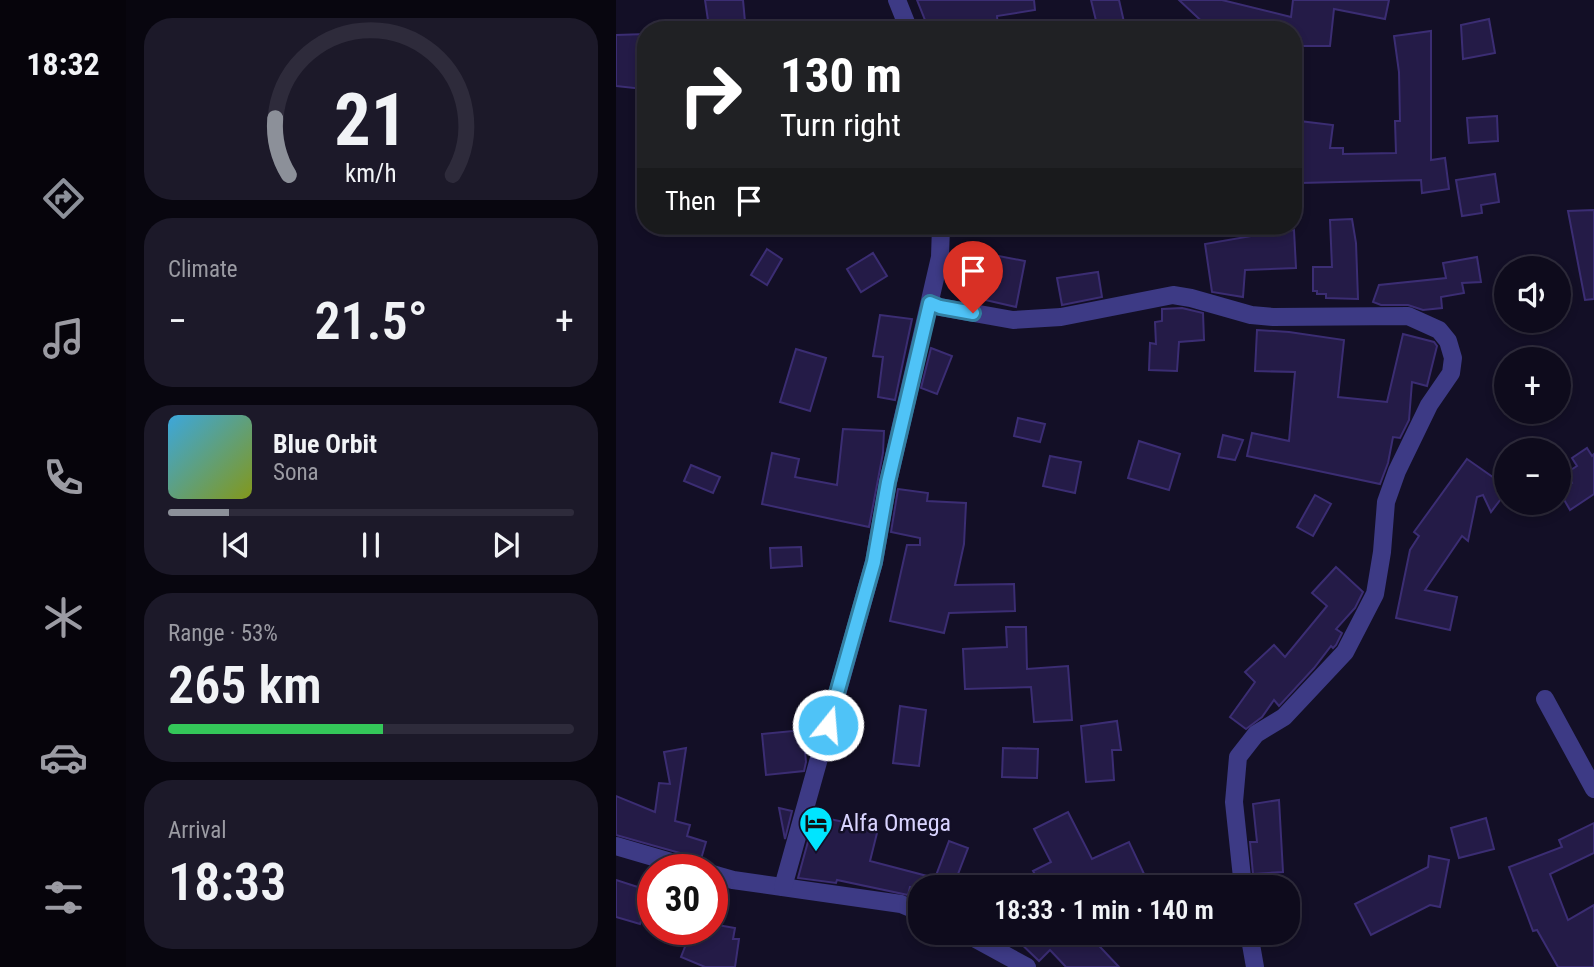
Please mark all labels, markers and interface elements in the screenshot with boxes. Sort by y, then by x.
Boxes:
text: 18:32 [26,45,100,83]
text: 130 m [780,47,902,104]
icon: right [665,49,756,140]
text: 21 [334,77,408,163]
text: Turn right [780,106,901,144]
text: km/h [345,159,397,188]
icon: directions [39,174,88,223]
icon: arrive [730,182,768,220]
text: Then [665,186,716,216]
pin [943,241,1003,313]
icon: arrive [954,252,992,290]
text: Climate [168,256,238,283]
map controls [1494,256,1571,515]
button: sound [1494,256,1571,333]
text: 21.5° [314,291,428,352]
text: − [168,299,187,343]
text: + [555,299,574,343]
icon: music [39,314,88,363]
button: + [1494,347,1571,424]
text: Blue Orbit [273,429,377,459]
button: − [1494,438,1571,515]
icon: phone [39,453,88,502]
text: Sona [273,459,319,486]
icon: previous [217,526,255,564]
icon: pause [352,526,390,564]
icon: next [487,526,525,564]
icon: climate [39,593,88,642]
text: Range · 53% [168,620,278,647]
text: 265 km [168,655,322,716]
position arrow [791,688,865,762]
icon: car [39,733,88,782]
hotel icon: Alfa Omega [797,804,835,853]
place label: Alfa Omega [840,809,951,837]
text: Arrival [168,817,227,844]
text: 18:33 [168,852,286,913]
speed limit sign: 30 [637,854,728,945]
icon: filters [39,873,88,922]
text: 18:33 · 1 min · 140 m [994,895,1214,925]

